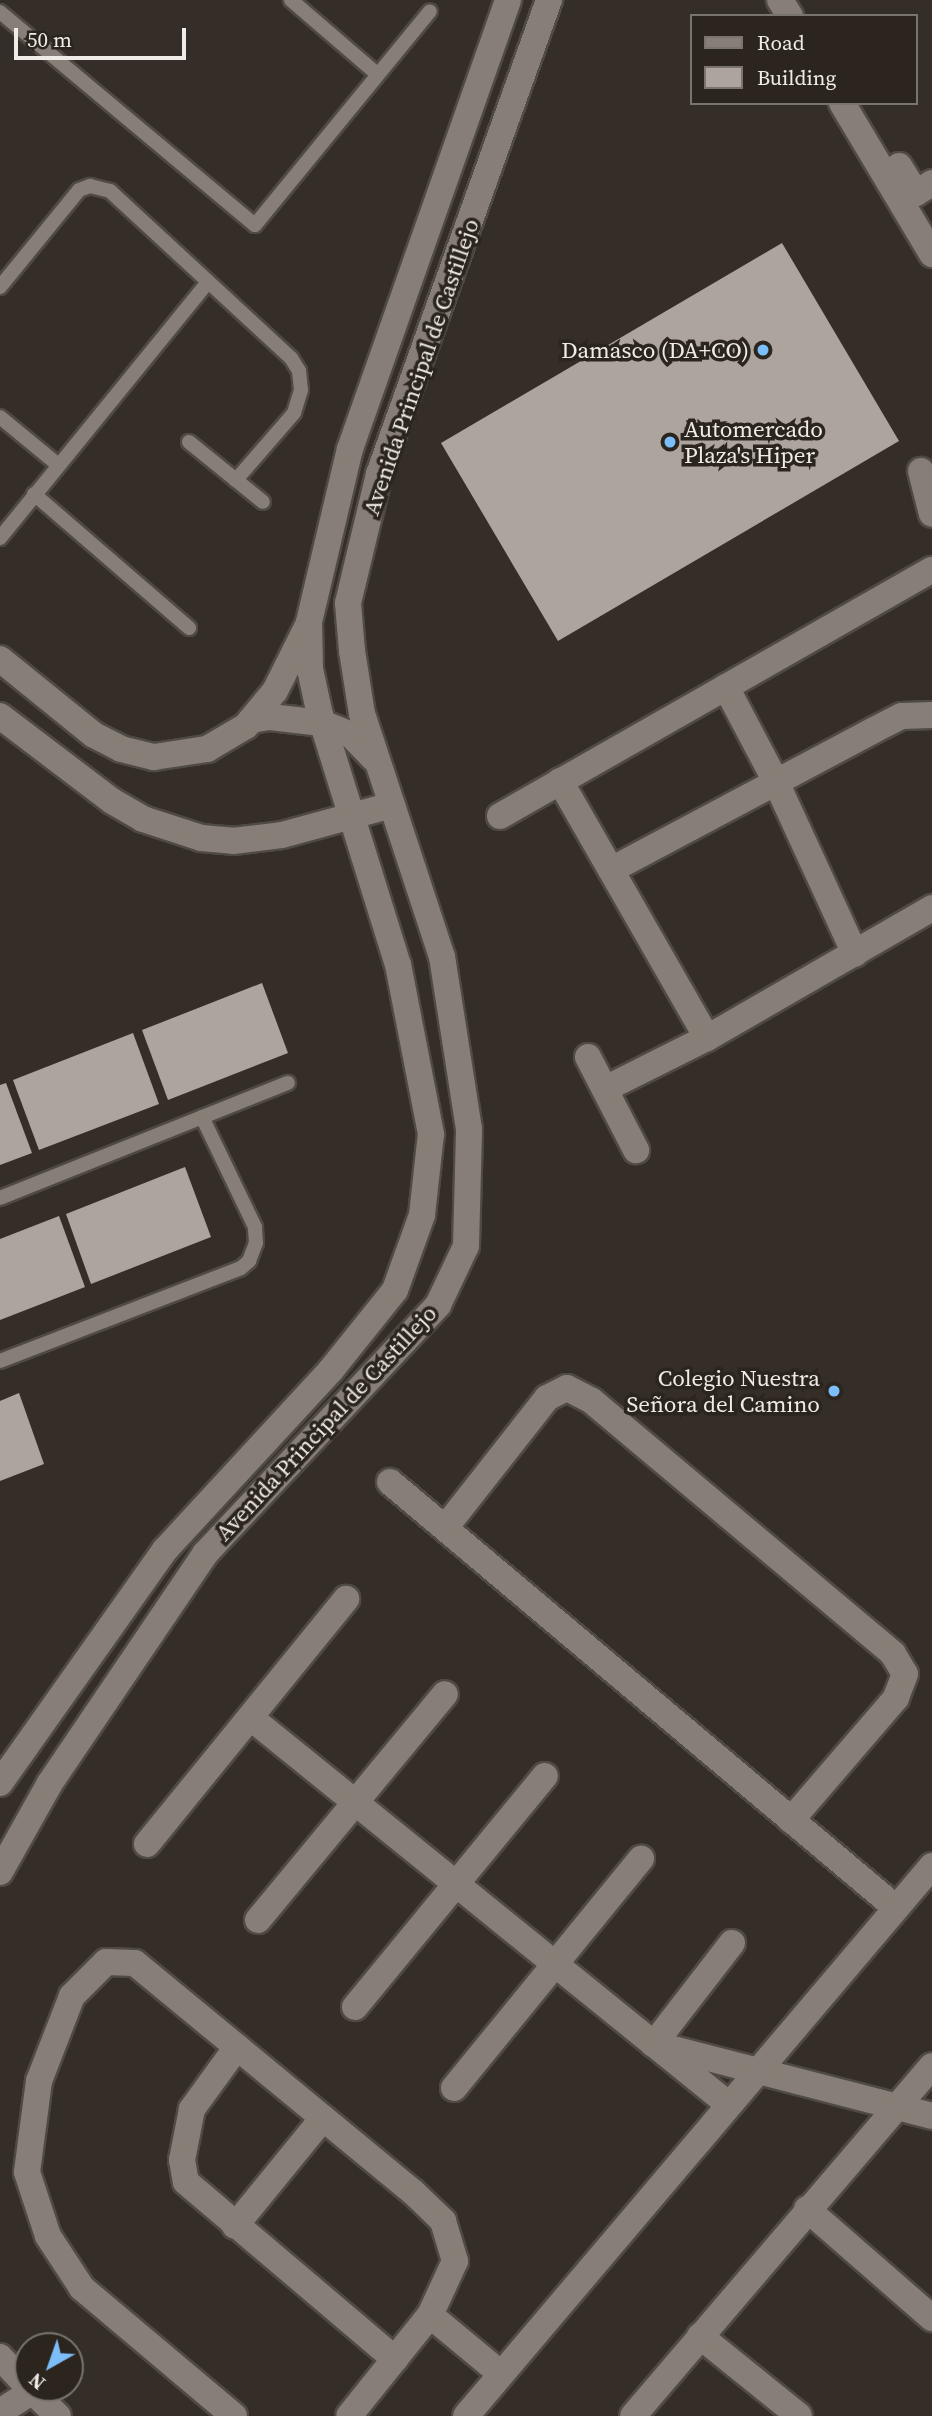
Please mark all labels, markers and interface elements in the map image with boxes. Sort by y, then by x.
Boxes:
scale bar [18,14,189,58]
legend [690,14,918,105]
text: 50 m [27,25,72,54]
text: Road [757,28,805,57]
text: Building [757,63,836,92]
street label: Avenida Principal de Castillejo [357,215,485,519]
place label: Damasco (DA+CO) [561,336,749,364]
marker: Damasco (DA+CO) [755,342,771,358]
place label: Automercado Plaza's Hiper [684,415,823,469]
marker: Automercado Plaza's Hiper [662,434,678,450]
street label: Avenida Principal de Castillejo [210,1300,442,1546]
place label: Colegio Nuestra Señora del Camino [626,1364,820,1418]
marker: Colegio Nuestra Señora del Camino [826,1383,842,1399]
north arrow [14,2332,84,2402]
text: N [23,2367,50,2396]

